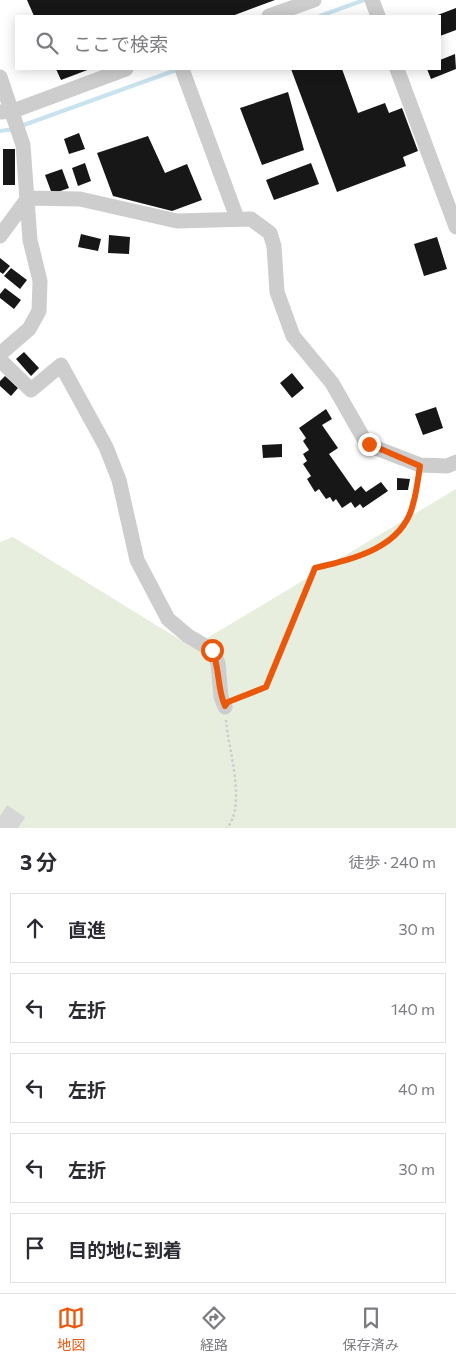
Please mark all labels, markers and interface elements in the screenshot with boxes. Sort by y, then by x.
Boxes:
search box [15,15,441,70]
icon: search [33,29,61,57]
text: ここで検索 [73,32,168,55]
route end [358,433,381,456]
route start [201,639,224,662]
text: 3 分 [20,849,57,874]
text: 徒歩 · 240 m [348,852,436,871]
icon: ahead [21,914,49,942]
text: 直進 [68,918,106,941]
text: 30 m [398,919,435,938]
icon: left [21,994,49,1022]
text: 左折 [68,998,106,1021]
text: 140 m [391,999,435,1018]
icon: left [21,1074,49,1102]
text: 左折 [68,1078,106,1101]
text: 40 m [398,1079,435,1098]
icon: left [21,1154,49,1182]
text: 左折 [68,1158,106,1181]
text: 30 m [398,1159,435,1178]
icon: arrive [21,1234,49,1262]
text: 目的地に到着 [68,1238,182,1261]
tab: 地図 [57,1304,85,1354]
tab: 経路 [200,1304,228,1354]
tab: 保存済み [343,1304,399,1354]

